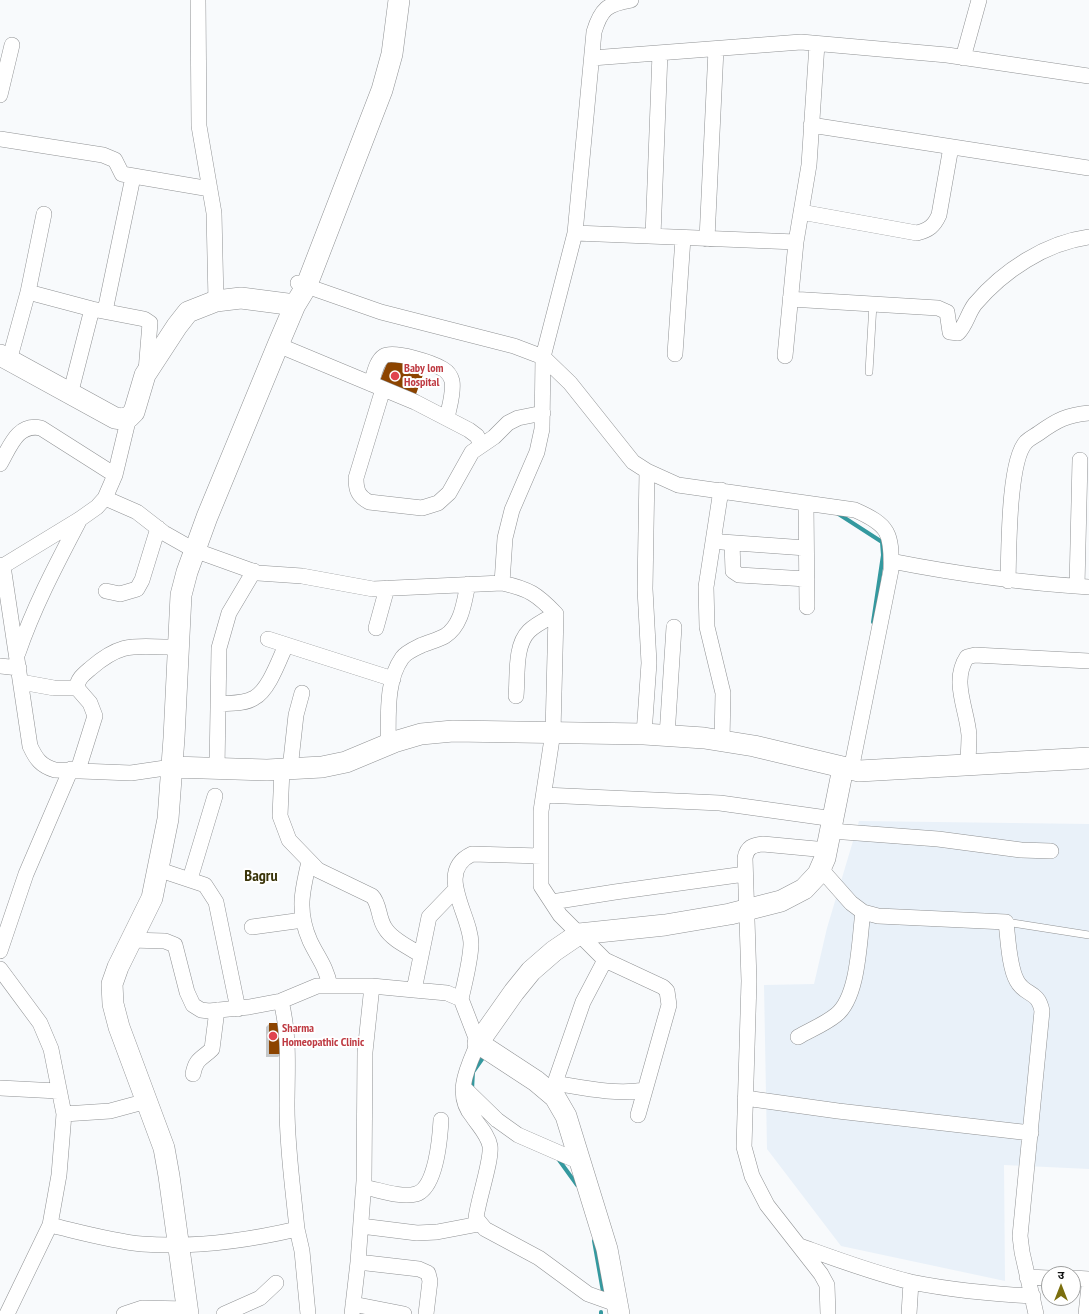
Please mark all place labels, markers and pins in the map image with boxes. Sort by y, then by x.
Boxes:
place label: Baby lom Hospital [404,362,444,390]
marker: Baby lom Hospital [389,370,401,382]
place label: Sharma Homeopathic Clinic [282,1022,364,1050]
marker: Sharma Homeopathic Clinic [267,1030,279,1042]

